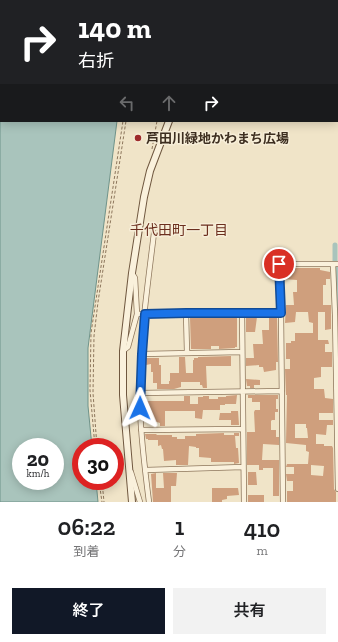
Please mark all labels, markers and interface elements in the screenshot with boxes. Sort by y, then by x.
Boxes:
text: 140 m [78,12,151,45]
icon: right [12,16,64,68]
text: 右折 [78,50,114,72]
icon: left [116,92,138,114]
icon: ahead [158,92,180,114]
icon: right [200,92,222,114]
place label: 芦田川緑地かわまち広場 [146,131,289,146]
marker: 芦田川緑地かわまち広場 [133,133,143,143]
district label: 千代田町一丁目 [130,222,228,239]
pin [262,247,296,281]
icon: arrive [268,253,290,275]
position arrow [119,387,161,429]
speed limit sign: 30 [72,438,124,490]
text: 20 [27,447,49,471]
text: km/h [27,468,49,480]
text: 06:22 [58,512,115,541]
text: 1 [175,512,184,541]
text: 410 [244,514,280,543]
text: m [256,543,268,558]
text: 到着 [73,544,100,559]
text: 分 [173,544,186,559]
button: 終了 [12,588,165,634]
button: 共有 [173,588,326,634]

